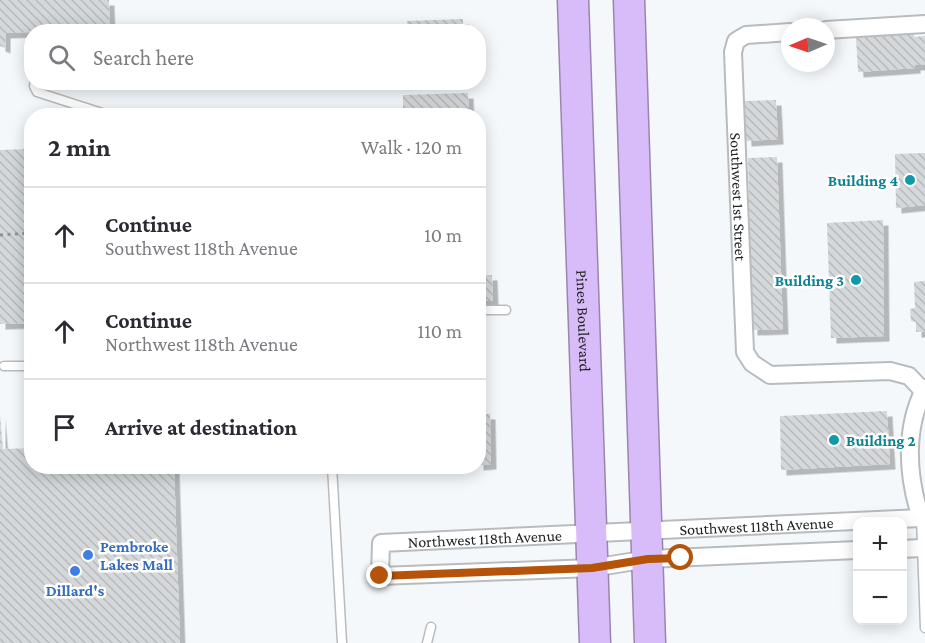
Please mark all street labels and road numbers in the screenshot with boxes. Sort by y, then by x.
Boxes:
street label: Southwest 1st Street [727,132,749,262]
street label: Pines Boulevard [573,270,594,373]
street label: Southwest 118th Avenue [679,514,834,538]
street label: Northwest 118th Avenue [407,527,562,551]

